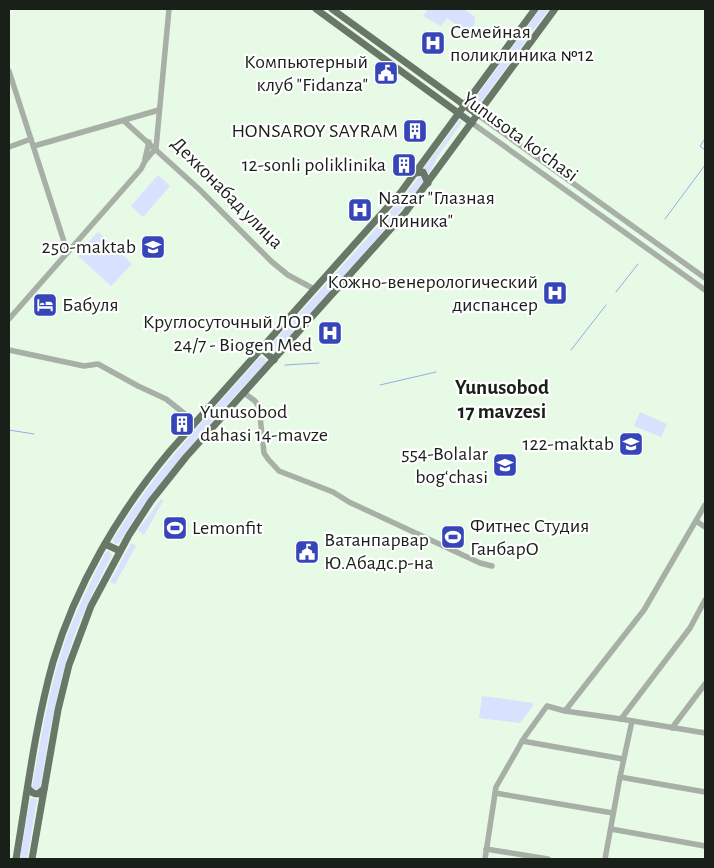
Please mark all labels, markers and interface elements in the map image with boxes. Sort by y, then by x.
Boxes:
place label: Семейная поликлиника №12 [450,22,594,65]
hospital icon: Семейная поликлиника №12 [420,30,446,56]
place label: Компьютерный клуб "Fidanza" [244,52,368,95]
public building icon: Компьютерный клуб "Fidanza" [373,60,399,86]
street label: Yunusota koʻchasi [459,89,581,185]
building icon: HONSAROY SAYRAM [402,118,428,144]
place label: HONSAROY SAYRAM [231,121,398,141]
street label: Дехконабад улица [167,133,287,253]
building icon: 12-sonli poliklinika [391,152,417,178]
place label: 12-sonli poliklinika [242,155,386,175]
place label: Nazar "Глазная Клиника" [378,188,495,231]
hospital icon: Nazar "Глазная Клиника" [347,197,373,223]
school or university icon: 250-maktab [140,234,166,260]
place label: 250-maktab [42,237,136,257]
place label: Кожно-венерологический диспансер [327,272,538,315]
hospital icon: Кожно-венерологический диспансер [542,280,568,306]
hotel icon: Бабуля [32,292,58,318]
place label: Бабуля [62,295,119,315]
place label: Круглосуточный ЛОР 24/7 - Biogen Med [143,312,312,355]
hospital icon: Круглосуточный ЛОР 24/7 - Biogen Med [317,320,343,346]
district label: Yunusobod 17 mavzesi [455,377,549,422]
place label: Yunusobod dahasi 14-mavze [200,402,328,445]
building icon: Yunusobod dahasi 14-mavze [169,411,195,437]
school or university icon: 122-maktab [618,431,644,457]
place label: 122-maktab [523,434,614,454]
place label: 554-Bolalar bogʻchasi [401,444,489,487]
school or university icon: 554-Bolalar bogʻchasi [492,452,518,478]
sports icon: Lemonfit [162,515,188,541]
place label: Фитнес Студия ГанбарО [470,516,589,559]
place label: Lemonfit [192,518,263,538]
sports icon: Фитнес Студия ГанбарО [440,524,466,550]
place label: Ватанпарвар Ю.Абадс.р-на [324,530,434,573]
public building icon: Ватанпарвар Ю.Абадс.р-на [294,539,320,565]

